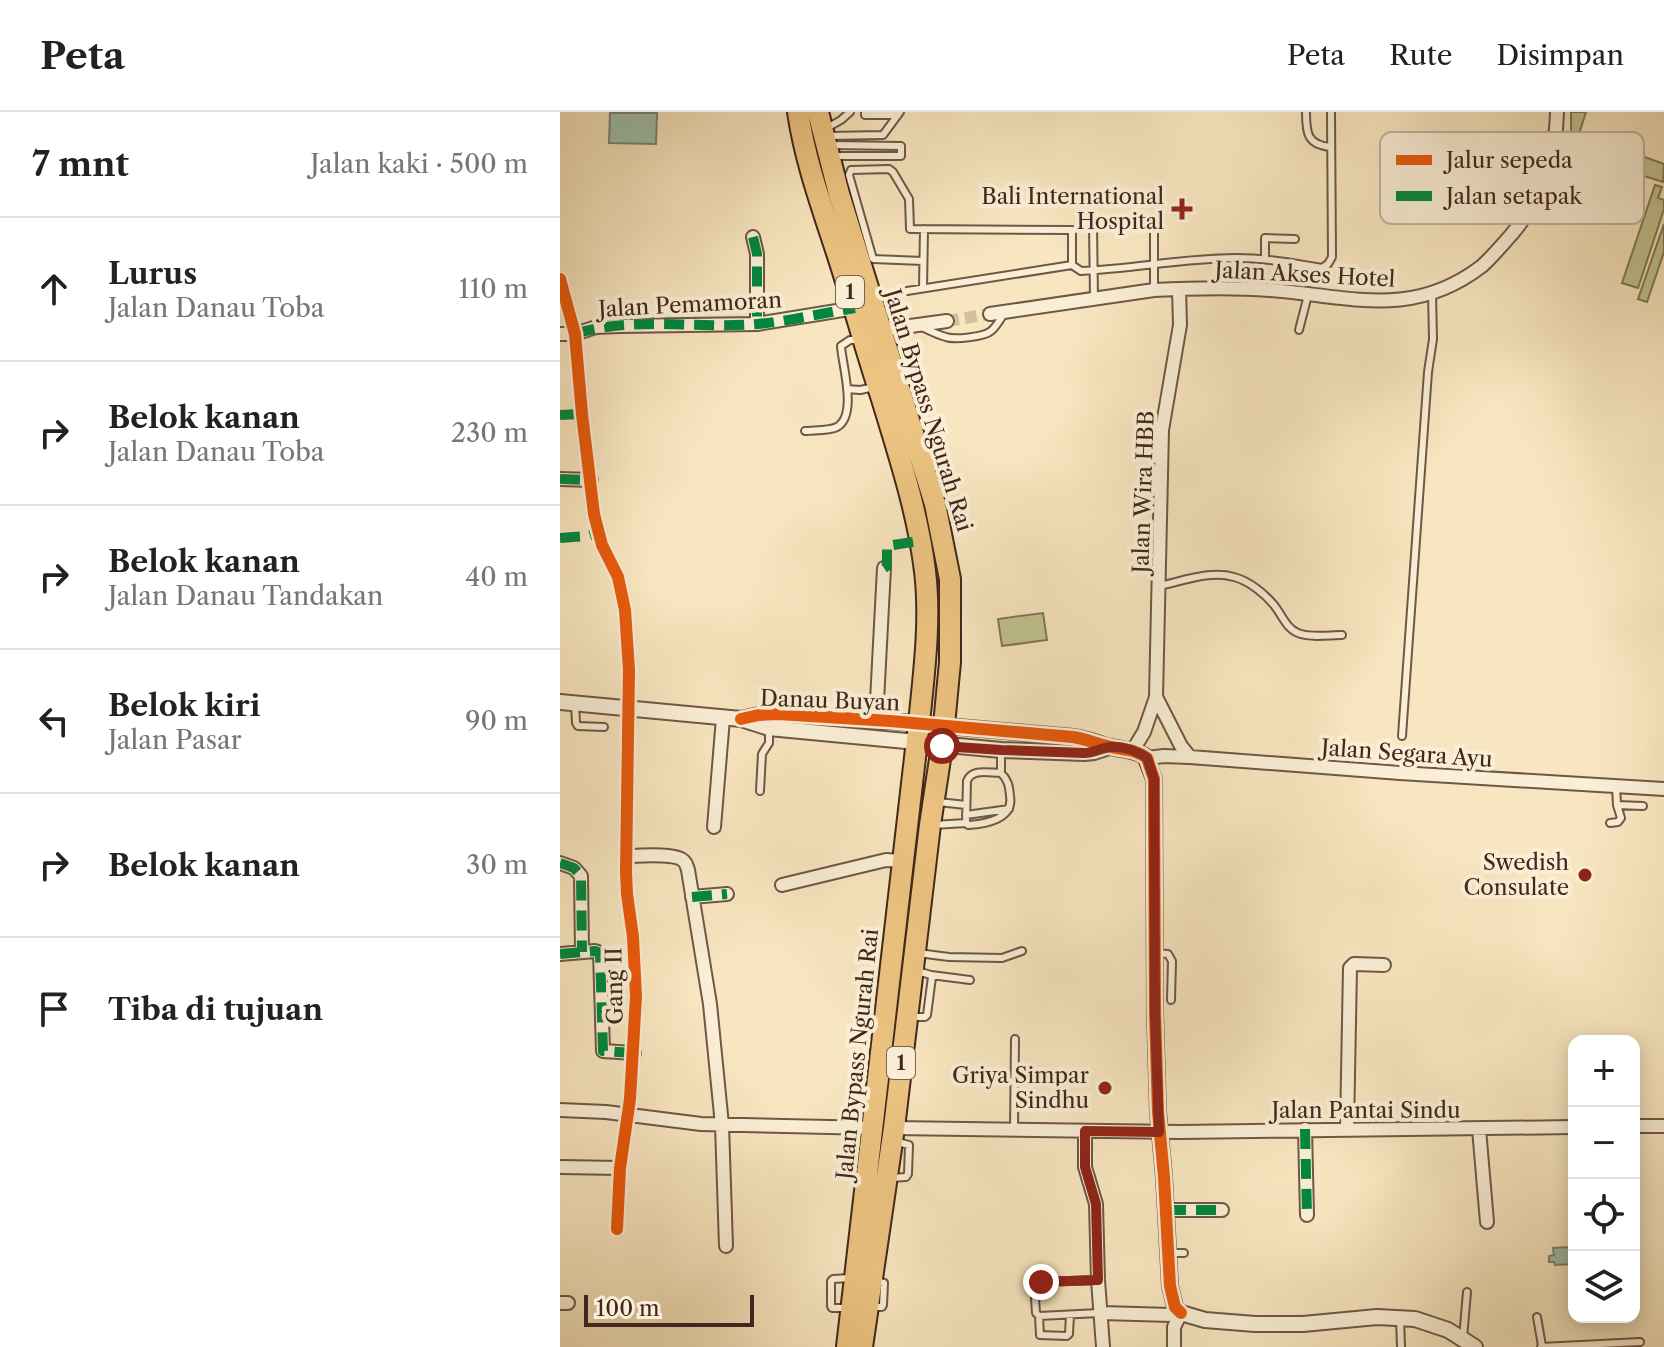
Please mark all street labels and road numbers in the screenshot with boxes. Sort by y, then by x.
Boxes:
street label: Jalan Akses Hotel [1211,256,1396,293]
road number: 1 [836,276,864,308]
street label: Jalan Bypass Ngurah Rai [878,283,978,535]
street label: Jalan Pemamoran [595,286,783,323]
street label: Jalan Wira HBB [1127,410,1160,577]
street label: Danau Buyan [760,685,901,716]
street label: Jalan Segara Ayu [1317,734,1494,773]
street label: Jalan Bypass Ngurah Rai [831,927,884,1184]
street label: Gang II [600,947,629,1025]
road number: 1 [887,1047,915,1079]
street label: Jalan Pantai Sindu [1268,1097,1461,1124]

